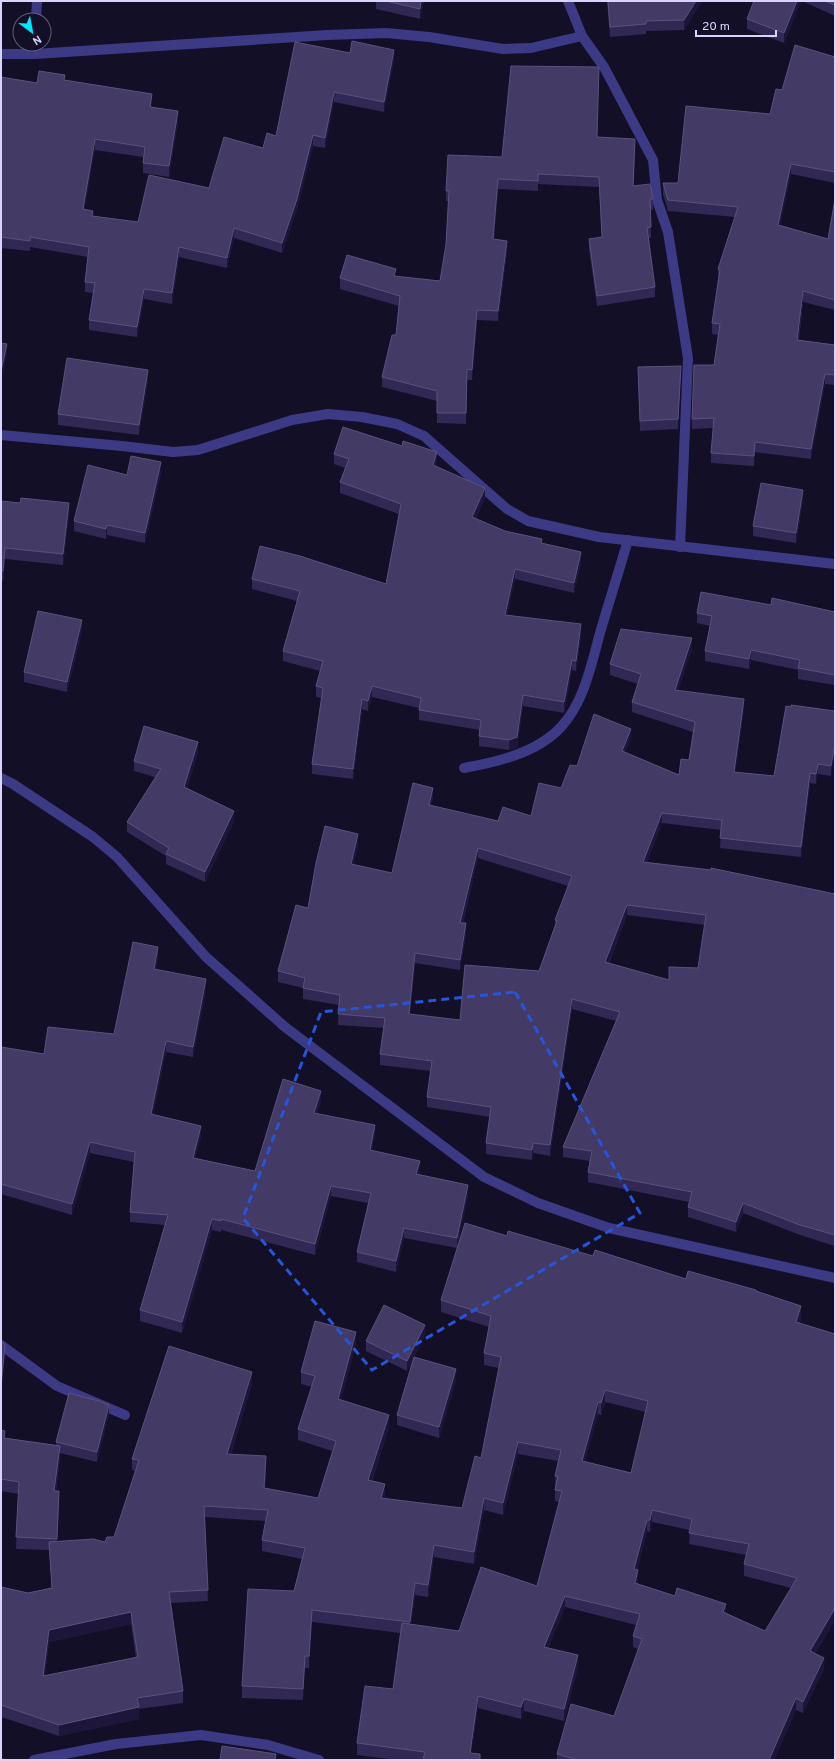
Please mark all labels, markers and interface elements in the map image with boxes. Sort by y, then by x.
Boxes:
north arrow [12,12,52,52]
scale bar [696,12,776,38]
text: 20 m [702,19,730,35]
text: N [30,32,44,48]

